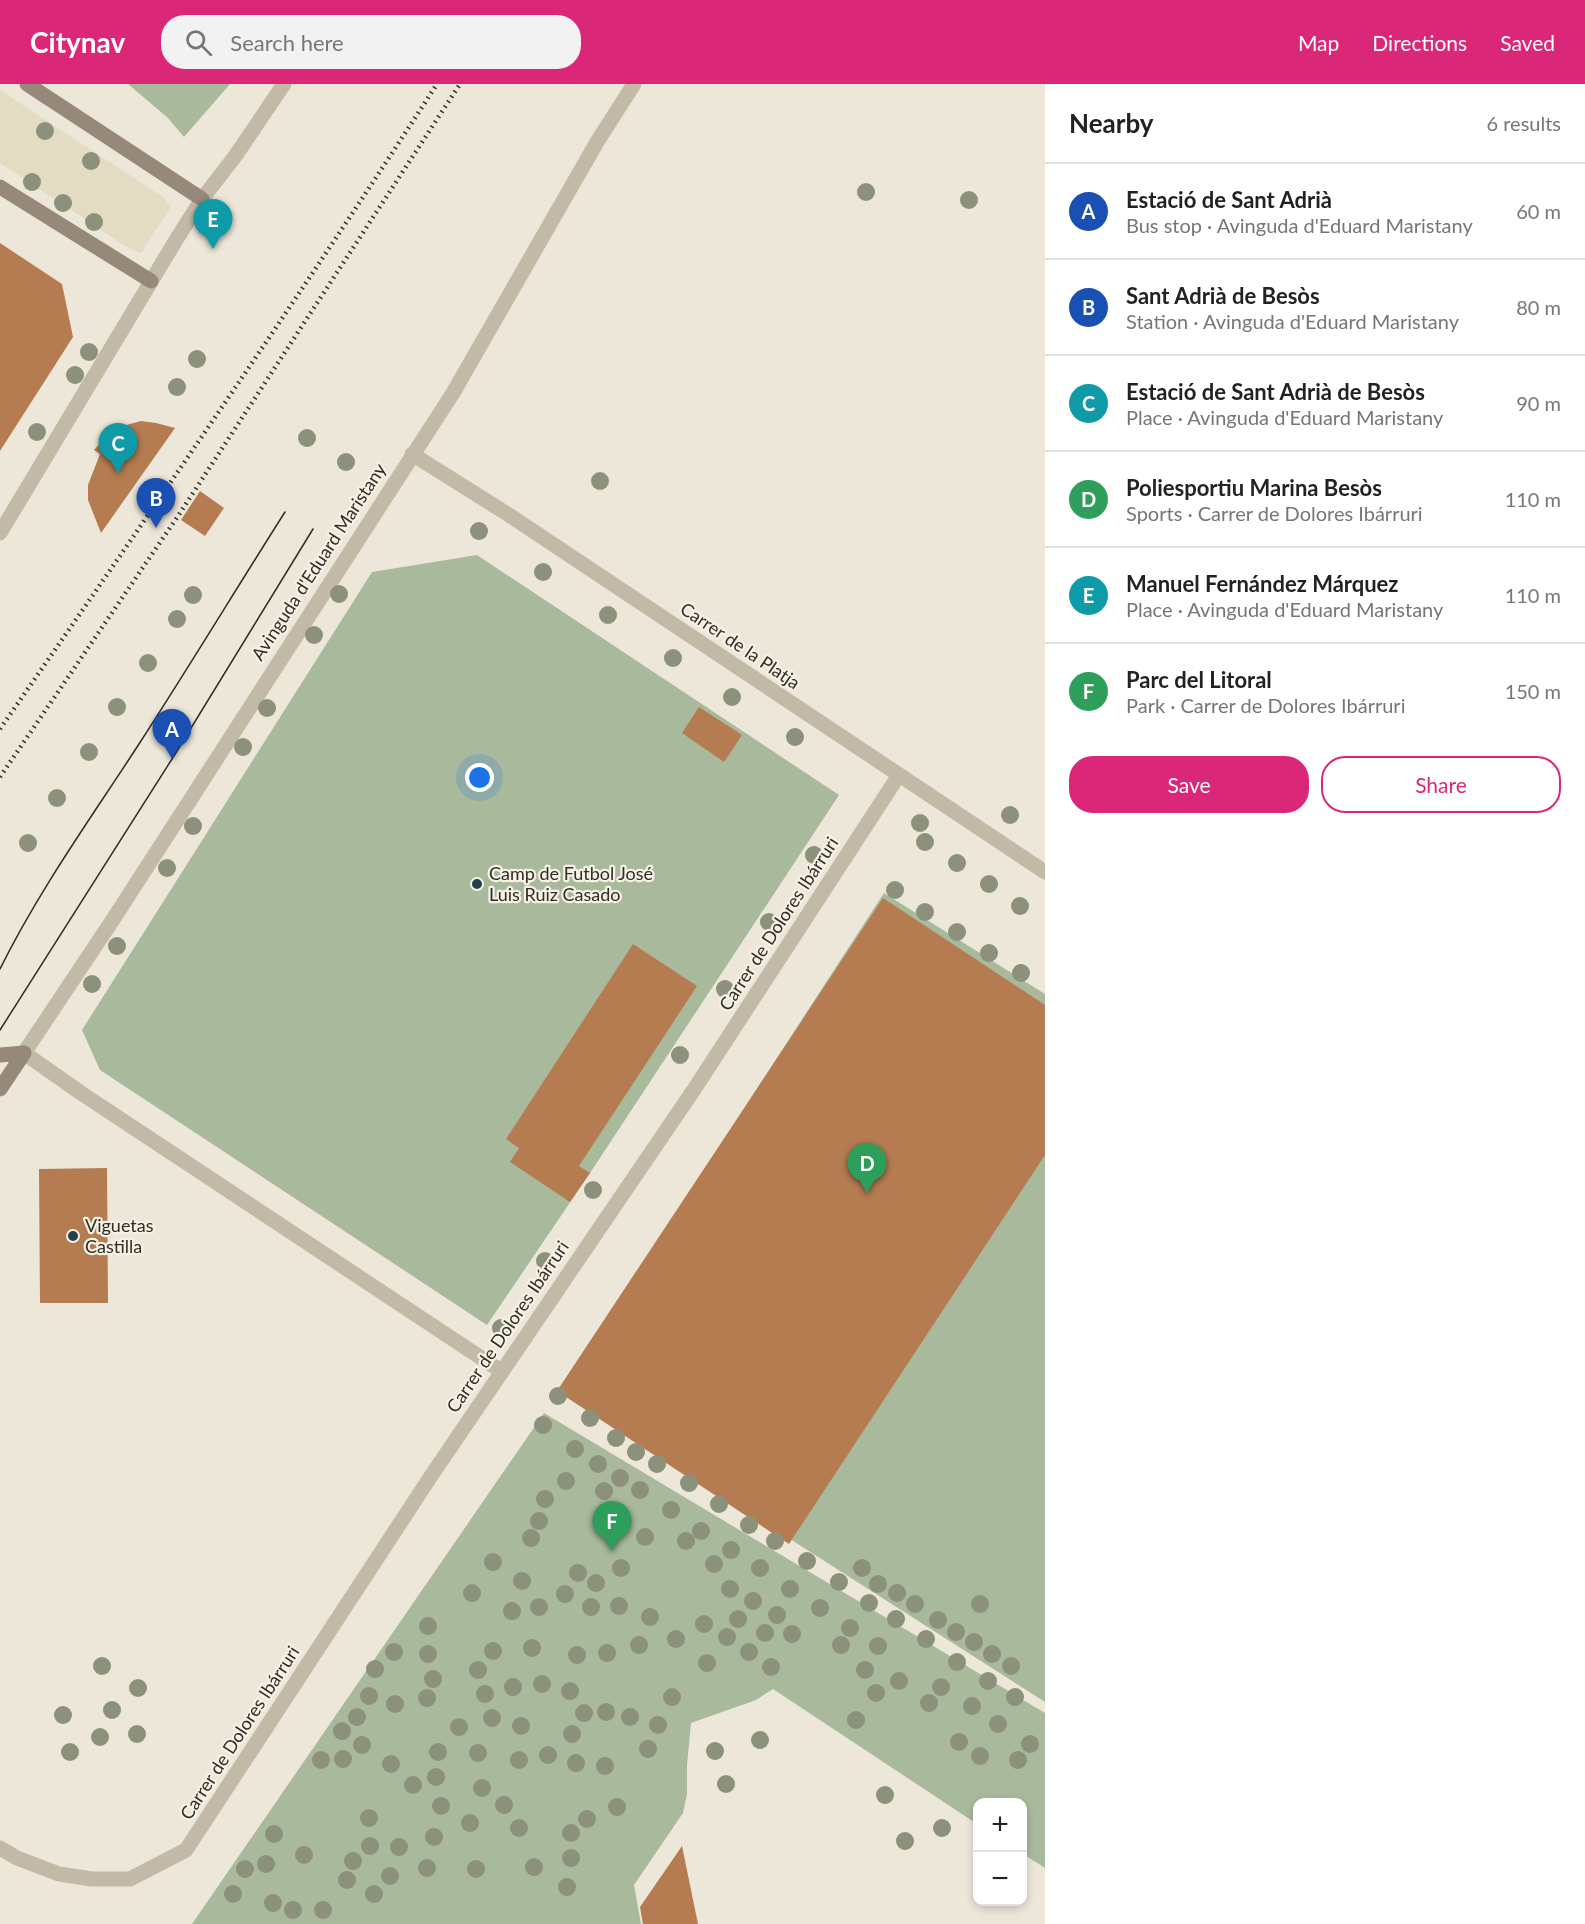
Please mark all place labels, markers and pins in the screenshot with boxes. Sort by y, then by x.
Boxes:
pin: E [194,200,232,249]
pin: C [98,424,138,473]
pin: B [136,478,176,528]
pin: A [152,710,192,759]
place label: Camp de Futbol José Luis Ruiz Casado [489,862,653,905]
marker: Camp de Futbol José Luis Ruiz Casado [470,877,484,891]
pin: D [848,1144,886,1193]
place label: Viguetas Castilla [85,1214,154,1257]
marker: Viguetas Castilla [66,1229,80,1243]
pin: F [592,1502,632,1551]

